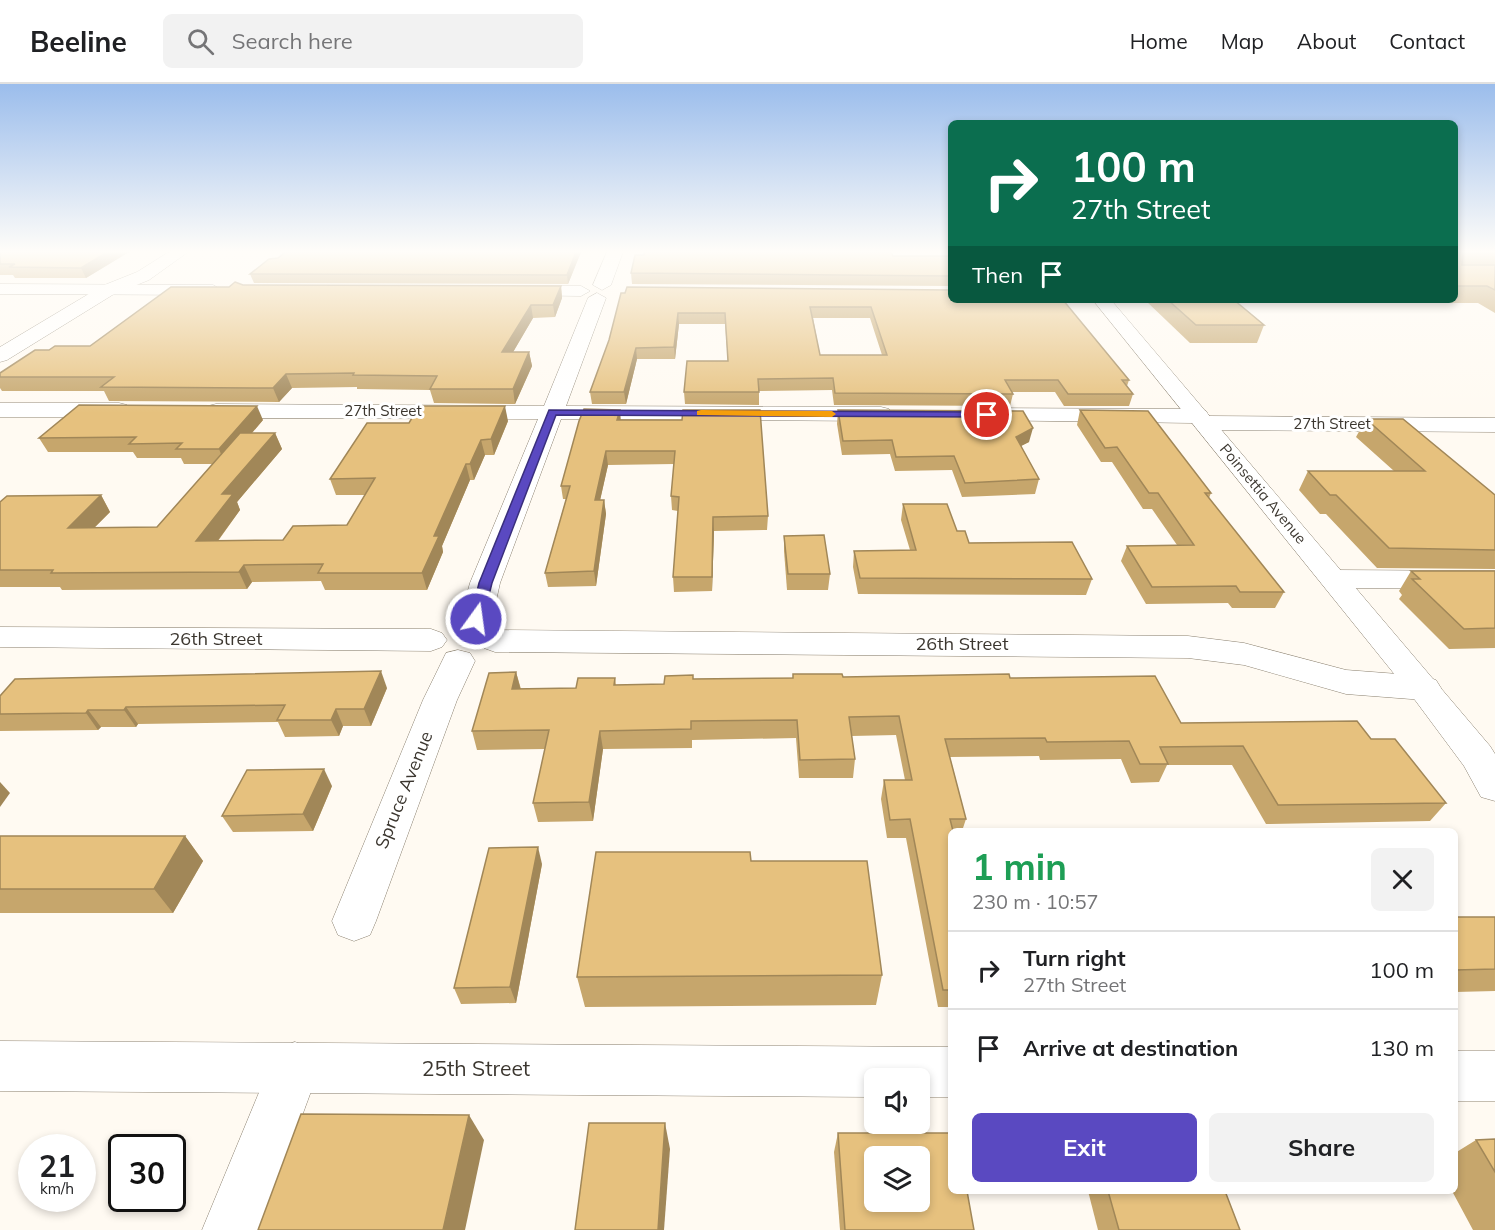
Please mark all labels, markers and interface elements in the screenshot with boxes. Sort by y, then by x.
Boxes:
search box [163,14,583,68]
text: Beeline [30,24,127,59]
icon: search [184,25,217,58]
text: Search here [232,27,353,55]
text: Home [1130,28,1188,54]
text: Map [1221,28,1264,54]
text: About [1297,28,1356,54]
text: Contact [1389,28,1465,54]
text: 100 m [1071,140,1196,193]
icon: right [972,144,1050,222]
text: 27th Street [1071,192,1210,226]
icon: arrive [1035,258,1068,291]
text: Then [972,261,1023,289]
pin [961,389,1012,440]
icon: arrive [970,398,1003,431]
street label: 27th Street [344,401,422,420]
street label: 27th Street [1293,414,1371,433]
street label: Poinsettia Avenue [1216,440,1311,548]
position arrow [444,587,508,651]
street label: 26th Street [170,627,262,650]
street label: 26th Street [916,632,1008,655]
street label: Spruce Avenue [369,728,438,852]
text: 1 min [972,844,1067,889]
button: close [1371,848,1434,911]
text: 230 m · 10:57 [972,889,1098,914]
text: Turn right [1023,944,1126,972]
icon: right [972,954,1005,987]
text: 100 m [1369,956,1434,984]
text: 27th Street [1023,972,1126,997]
icon: arrive [972,1032,1005,1065]
text: Arrive at destination [1023,1034,1238,1062]
text: 130 m [1369,1034,1434,1062]
street label: 25th Street [422,1055,530,1081]
map controls [864,1068,930,1212]
button: sound [864,1068,930,1134]
button: Exit [972,1113,1197,1182]
button: Share [1209,1113,1434,1182]
speed limit sign: 30 [108,1134,186,1212]
button: layers [864,1146,930,1212]
text: 21 [39,1147,75,1185]
text: km/h [40,1179,74,1198]

